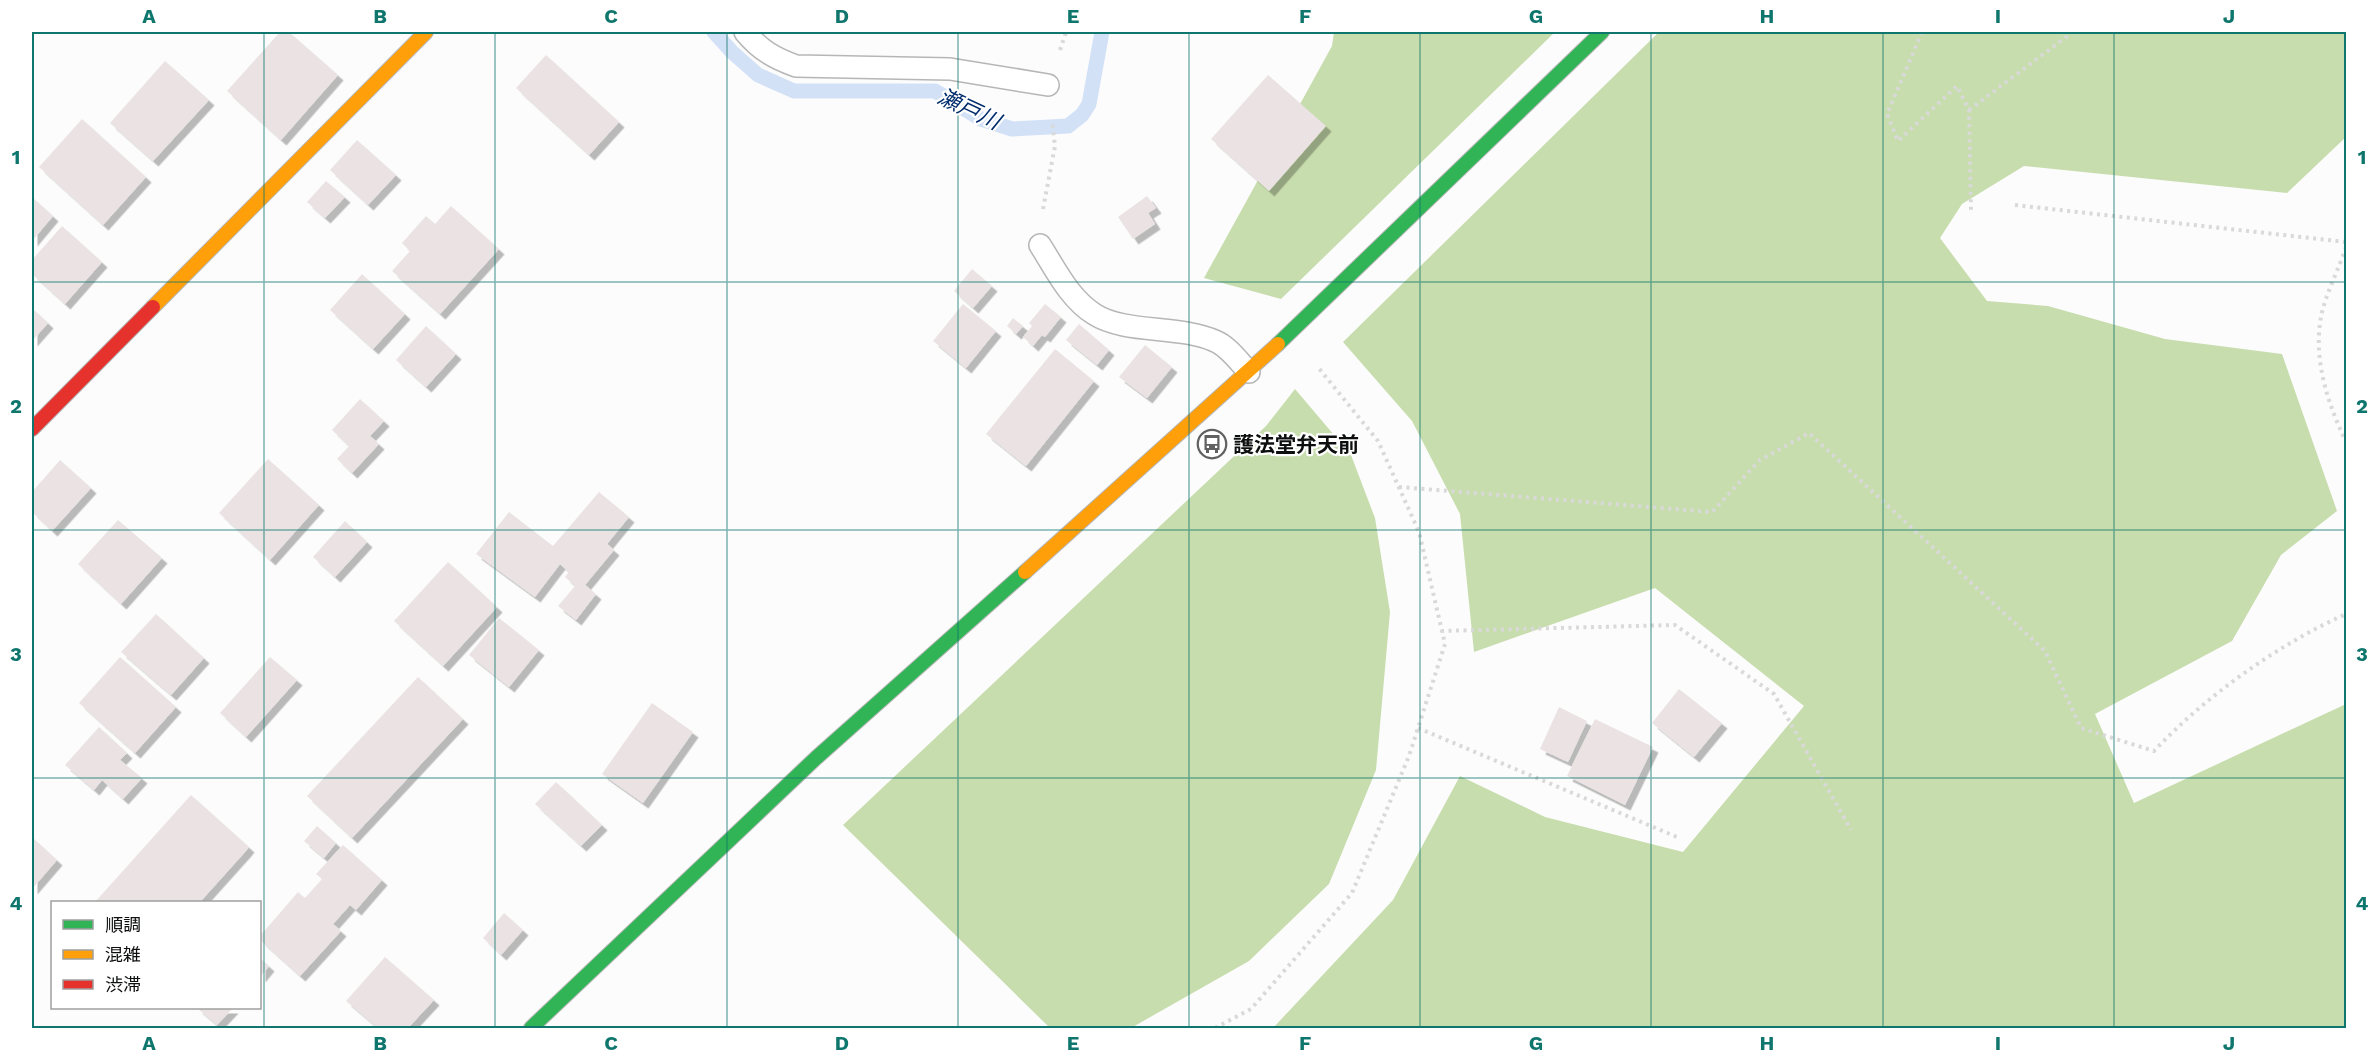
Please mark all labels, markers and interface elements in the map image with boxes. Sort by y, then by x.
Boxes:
text: A [142,4,156,28]
text: B [373,4,387,28]
text: C [604,4,618,28]
text: D [835,4,849,28]
text: E [1067,4,1079,28]
text: F [1299,4,1311,28]
text: G [1529,4,1543,28]
text: H [1760,4,1774,28]
text: I [1995,4,2001,28]
text: J [2223,4,2235,28]
water label: 瀬戸川 [934,84,1006,135]
text: 1 [12,145,20,169]
text: 1 [2358,145,2366,169]
text: 2 [10,394,22,418]
text: 2 [2356,394,2368,418]
bus stop icon: 護法堂弁天前 [1196,428,1228,460]
place label: 護法堂弁天前 [1233,432,1359,457]
text: 3 [10,642,22,666]
text: 3 [2356,642,2368,666]
text: 4 [10,891,23,915]
text: 4 [2356,891,2369,915]
legend [51,901,261,1009]
text: 順調 [105,914,141,935]
text: 混雑 [105,944,141,965]
text: 渋滞 [105,974,141,995]
text: A [142,1031,156,1055]
text: B [373,1031,387,1055]
text: C [604,1031,618,1055]
text: D [835,1031,849,1055]
text: E [1067,1031,1079,1055]
text: F [1299,1031,1311,1055]
text: G [1529,1031,1543,1055]
text: H [1760,1031,1774,1055]
text: I [1995,1031,2001,1055]
text: J [2223,1031,2235,1055]

